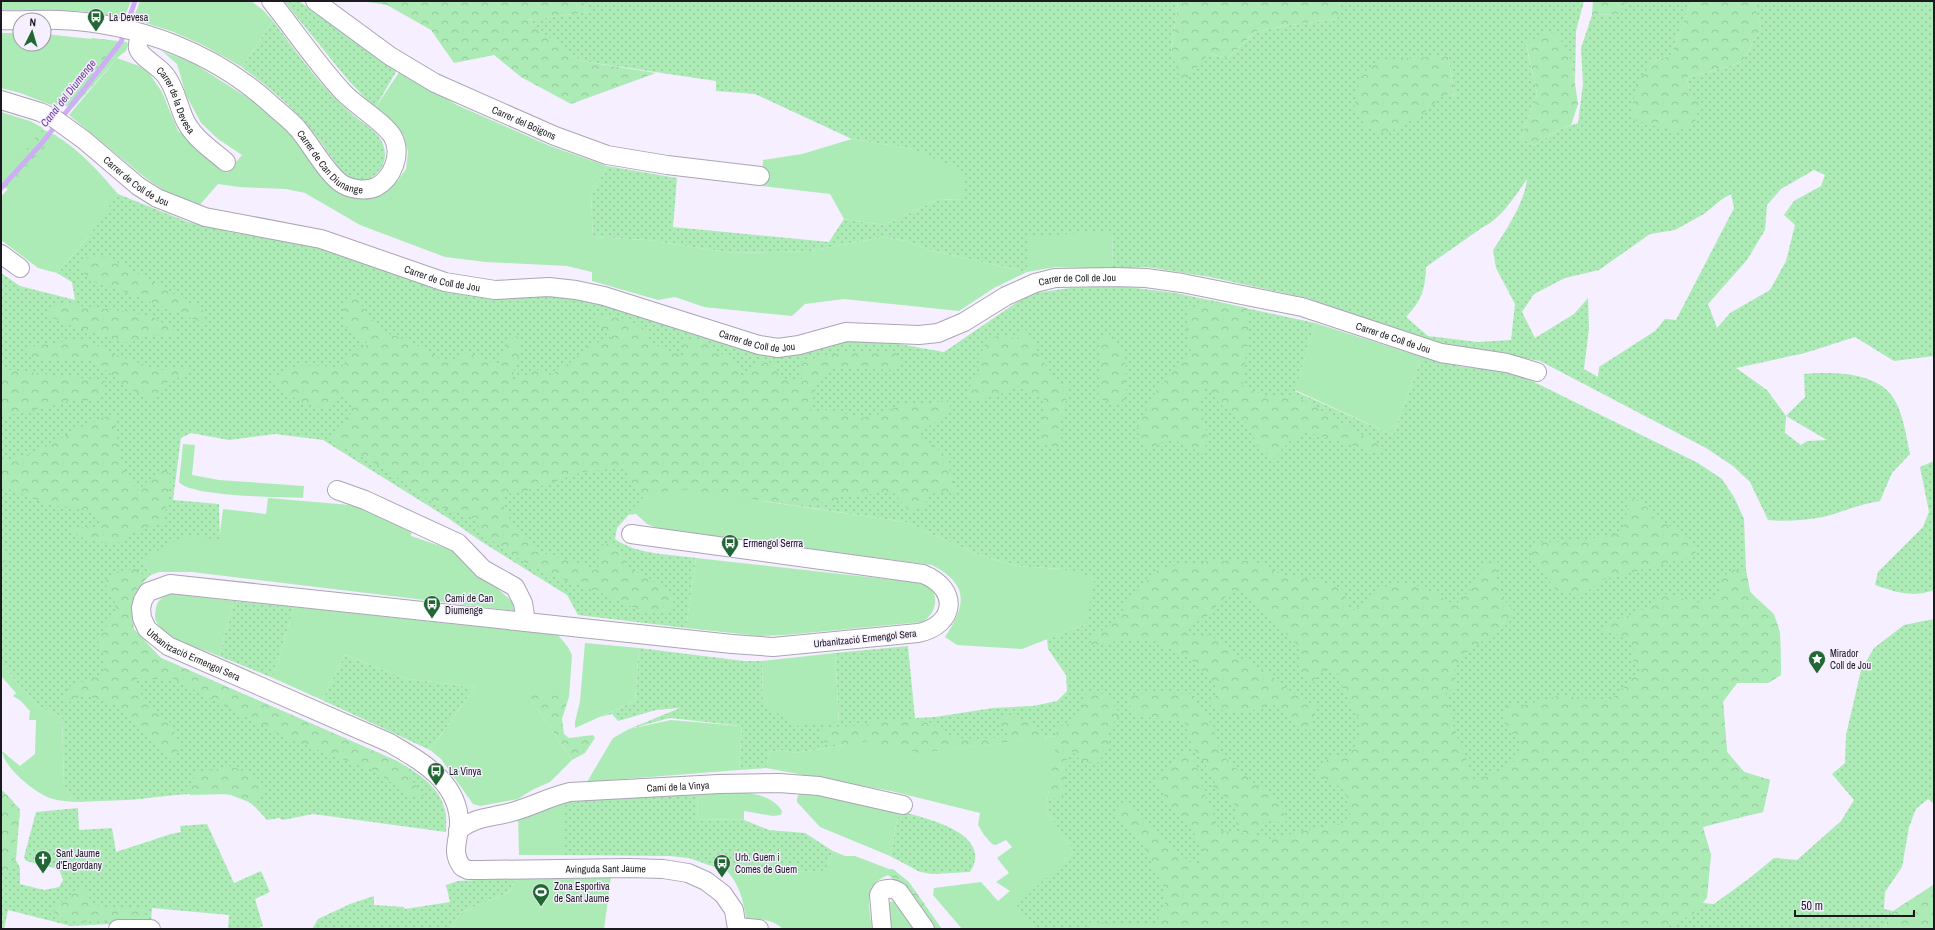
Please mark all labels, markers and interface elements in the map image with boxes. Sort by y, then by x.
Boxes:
bus stop icon: La Devesa [86,7,106,32]
place label: La Devesa [109,11,149,24]
north arrow [12,12,52,52]
text: N [29,15,37,29]
water label: Canal del Diumenge [37,56,99,130]
street label: Carrer de la Devesa [154,64,198,137]
street label: Carrer del Boïgons [490,103,558,143]
street label: Carrer de Can Diunange [294,127,364,197]
street label: Carrer de Coll de Jou [101,153,171,209]
street label: Carrer de Coll de Jou [403,262,481,295]
street label: Carrer de Coll de Jou [1037,271,1116,289]
street label: Carrer de Coll de Jou [1354,319,1432,356]
street label: Carrer de Coll de Jou [717,327,796,355]
bus stop icon: Ermengol Serrra [720,533,740,558]
place label: Ermengol Serrra [743,537,804,550]
place label: Camí de Can Diumenge [445,592,493,617]
bus stop icon: Camí de Can Diumenge [422,594,442,619]
street label: Urbanització Ermengol Sera [144,625,243,684]
street label: Urbanització Ermengol Sera [813,627,918,650]
place label: Mirador Coll de Jou [1830,647,1871,672]
place icon: Mirador Coll de Jou [1807,649,1827,674]
bus stop icon: La Vinya [426,761,446,786]
place label: La Vinya [449,765,482,778]
street label: Camí de la Vinya [646,779,710,795]
place label: Sant Jaume d'Engordany [56,847,103,872]
church icon: Sant Jaume d'Engordany [33,849,53,874]
place label: Urb. Guem i Comes de Guem [735,851,797,876]
bus stop icon: Urb. Guem i Comes de Guem [712,853,732,878]
street label: Avinguda Sant Jaume [564,862,647,876]
place label: Zona Esportiva de Sant Jaume [554,880,610,905]
sports icon: Zona Esportiva de Sant Jaume [531,882,551,907]
scale bar [1795,892,1914,918]
text: 50 m [1801,898,1823,914]

